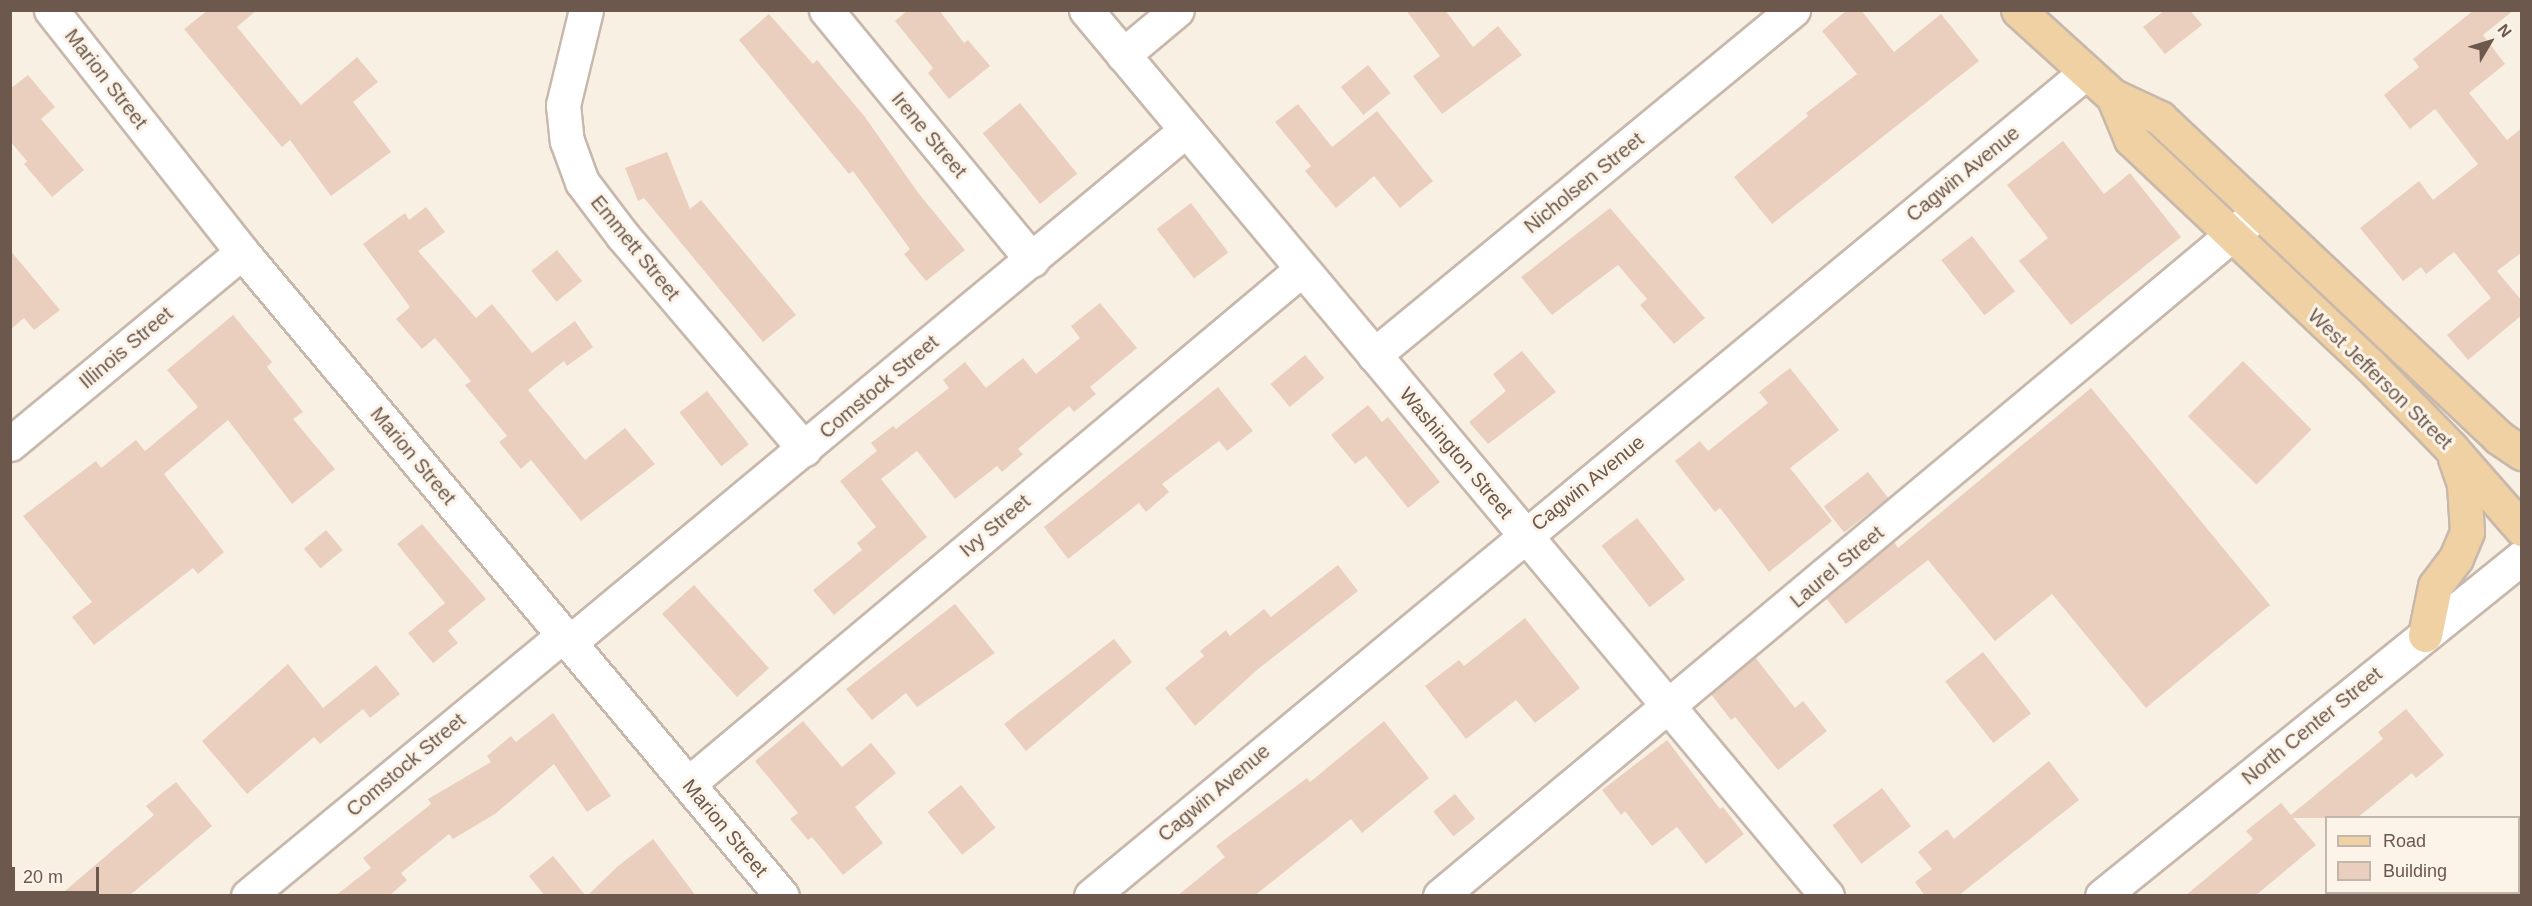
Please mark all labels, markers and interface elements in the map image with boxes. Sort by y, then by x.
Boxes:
north arrow [2460,12,2520,72]
text: N [2494,21,2515,40]
street label: Marion Street [60,24,152,134]
street label: Irene Street [886,87,972,183]
street label: Cagwin Avenue [1901,121,2025,227]
street label: Nicholsen Street [1519,128,1649,238]
street label: Emmett Street [585,191,685,305]
street label: Illinois Street [74,302,178,394]
street label: West Jefferson Street [2303,304,2457,454]
street label: Comstock Street [815,330,943,444]
street label: Washington Street [1394,383,1518,523]
street label: Marion Street [365,402,461,510]
street label: Cagwin Avenue [1526,430,1650,536]
street label: Ivy Street [955,490,1035,562]
street label: Laurel Street [1785,521,1889,613]
street label: North Center Street [2237,662,2387,790]
street label: Comstock Street [342,708,470,822]
street label: Cagwin Avenue [1153,739,1275,847]
street label: Marion Street [677,774,773,882]
legend [2325,816,2520,894]
text: Road [2383,831,2426,851]
scale bar [15,855,102,893]
text: Building [2383,861,2447,881]
text: 20 m [23,867,63,887]

